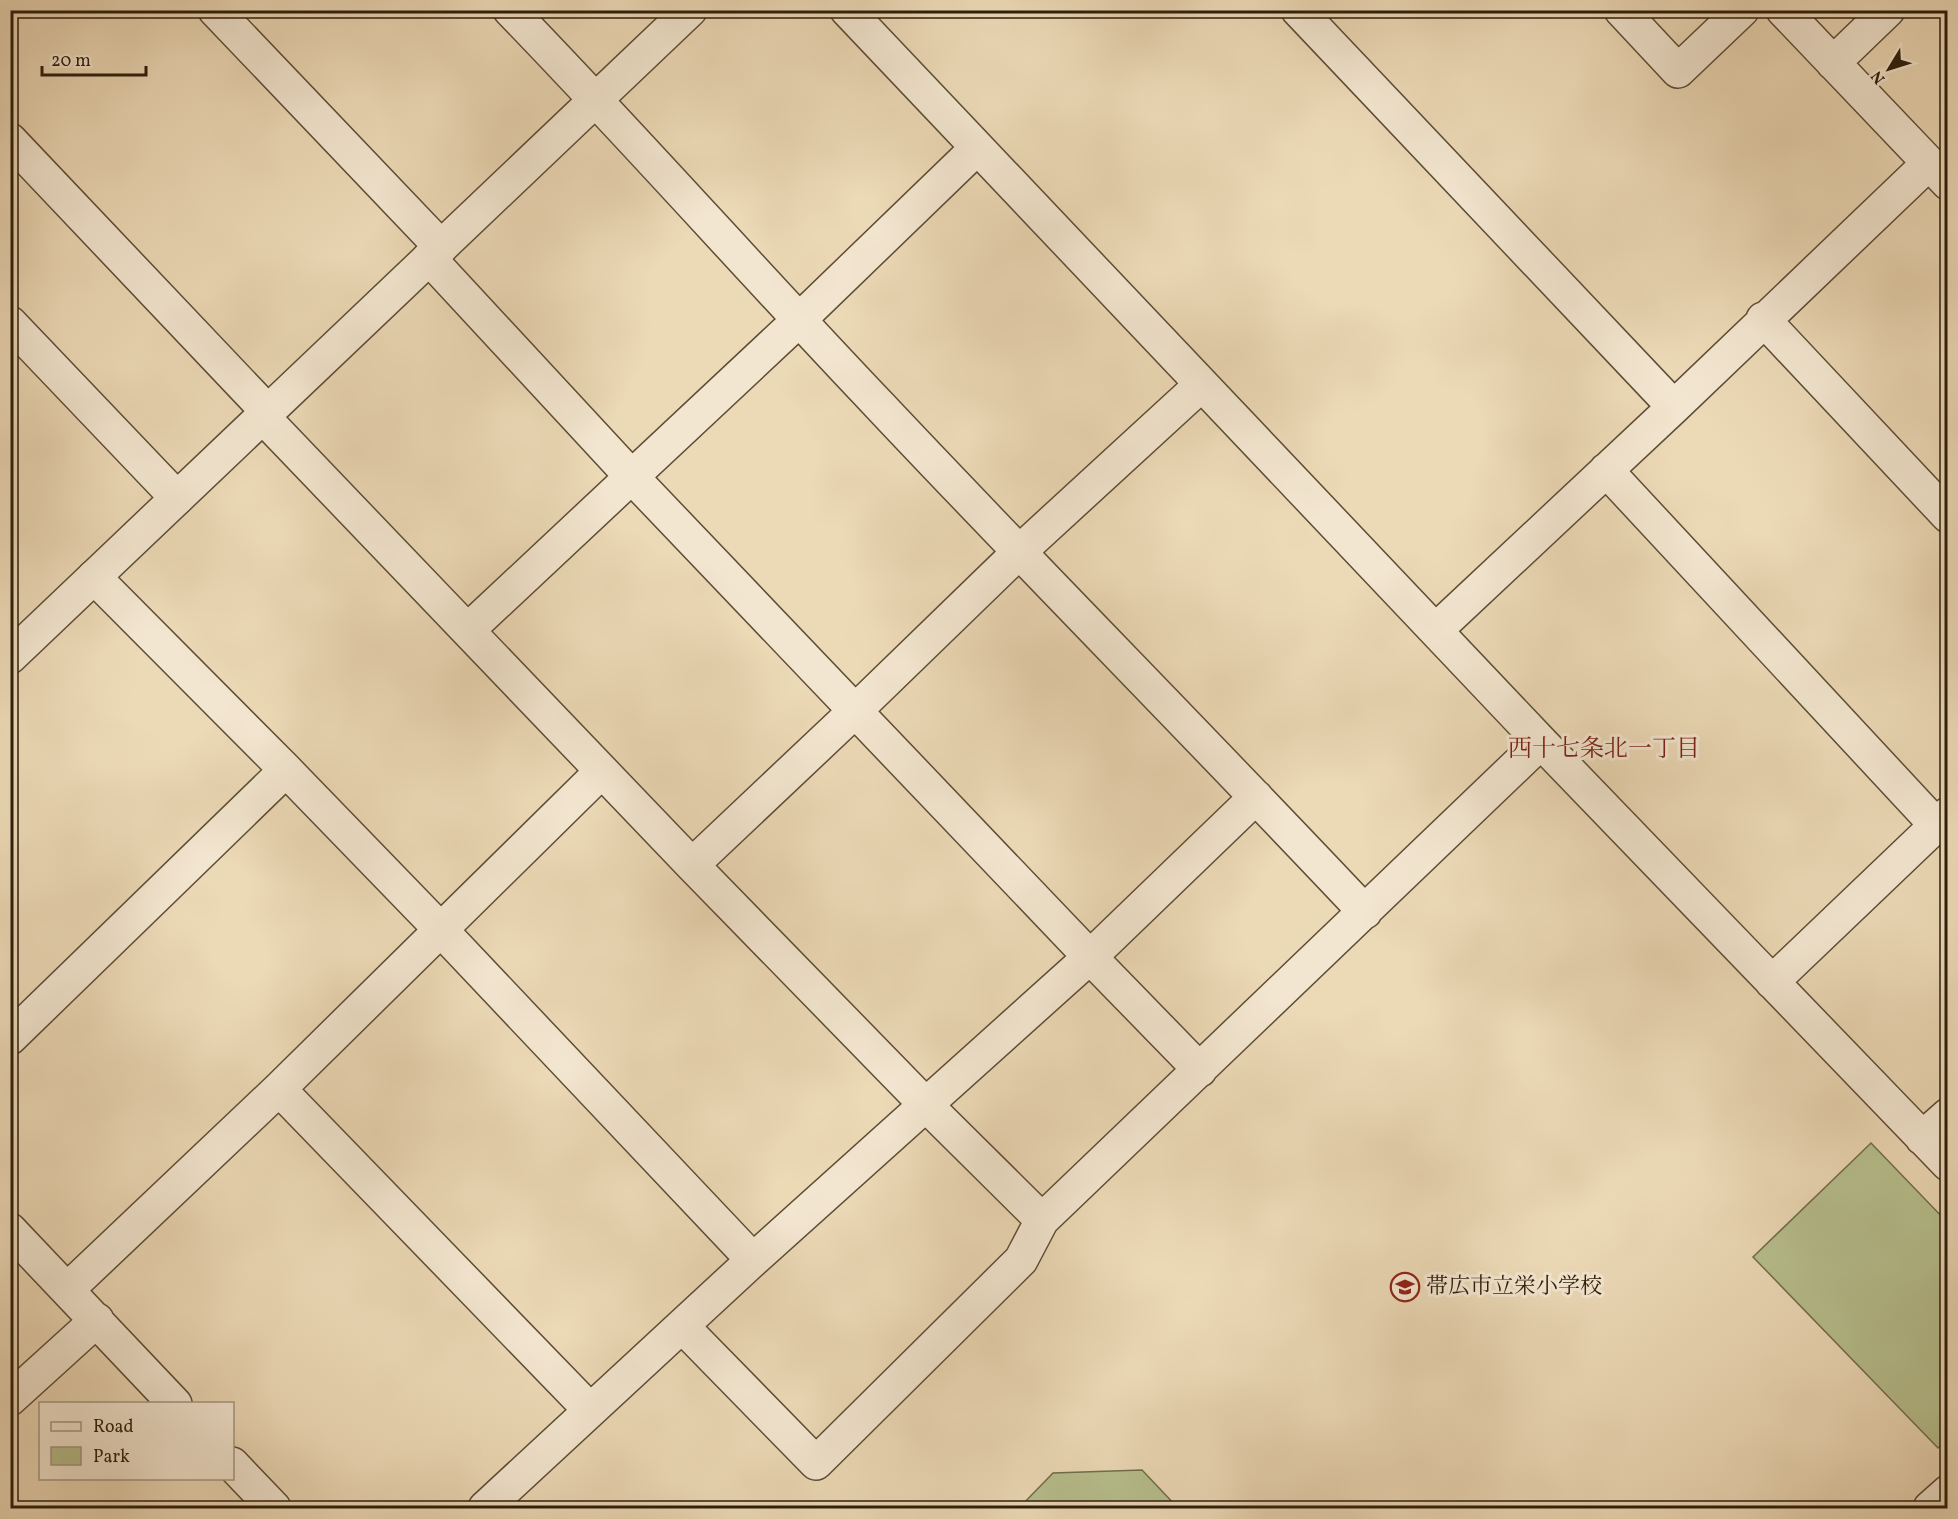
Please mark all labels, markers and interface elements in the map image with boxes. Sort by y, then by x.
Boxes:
scale bar [42,39,146,77]
north arrow [1859,39,1919,99]
text: 20 m [51,49,91,74]
text: N [1866,65,1891,88]
district label: 西十七条北一丁目 [1508,733,1700,767]
school or university icon: 帯広市立栄小学校 [1389,1271,1421,1303]
place label: 帯広市立栄小学校 [1426,1272,1602,1303]
legend [39,1402,234,1480]
text: Road [93,1415,134,1440]
text: Park [93,1445,130,1470]

